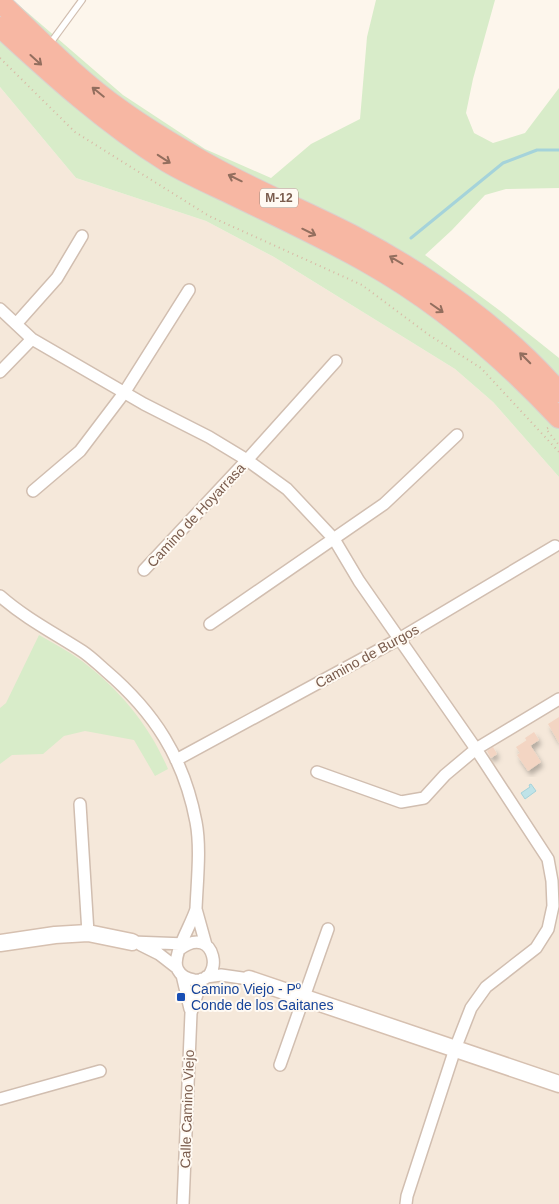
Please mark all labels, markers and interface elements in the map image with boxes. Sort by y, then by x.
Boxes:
one-way arrow [29,54,42,66]
one-way arrow [92,86,105,97]
one-way arrow [156,155,170,165]
one-way arrow [228,173,243,183]
road number: M-12 [260,188,298,208]
one-way arrow [301,228,316,237]
one-way arrow [389,254,403,264]
one-way arrow [430,303,444,313]
one-way arrow [519,352,531,364]
street label: Camino de Hoyarrasa [144,460,248,570]
street label: Camino de Burgos [312,621,422,691]
place label: Camino Viejo - Pº Conde de los Gaitanes [191,981,333,1013]
marker: Camino Viejo - Pº Conde de los Gaitanes [175,991,187,1003]
street label: Calle Camino Viejo [177,1049,197,1169]

